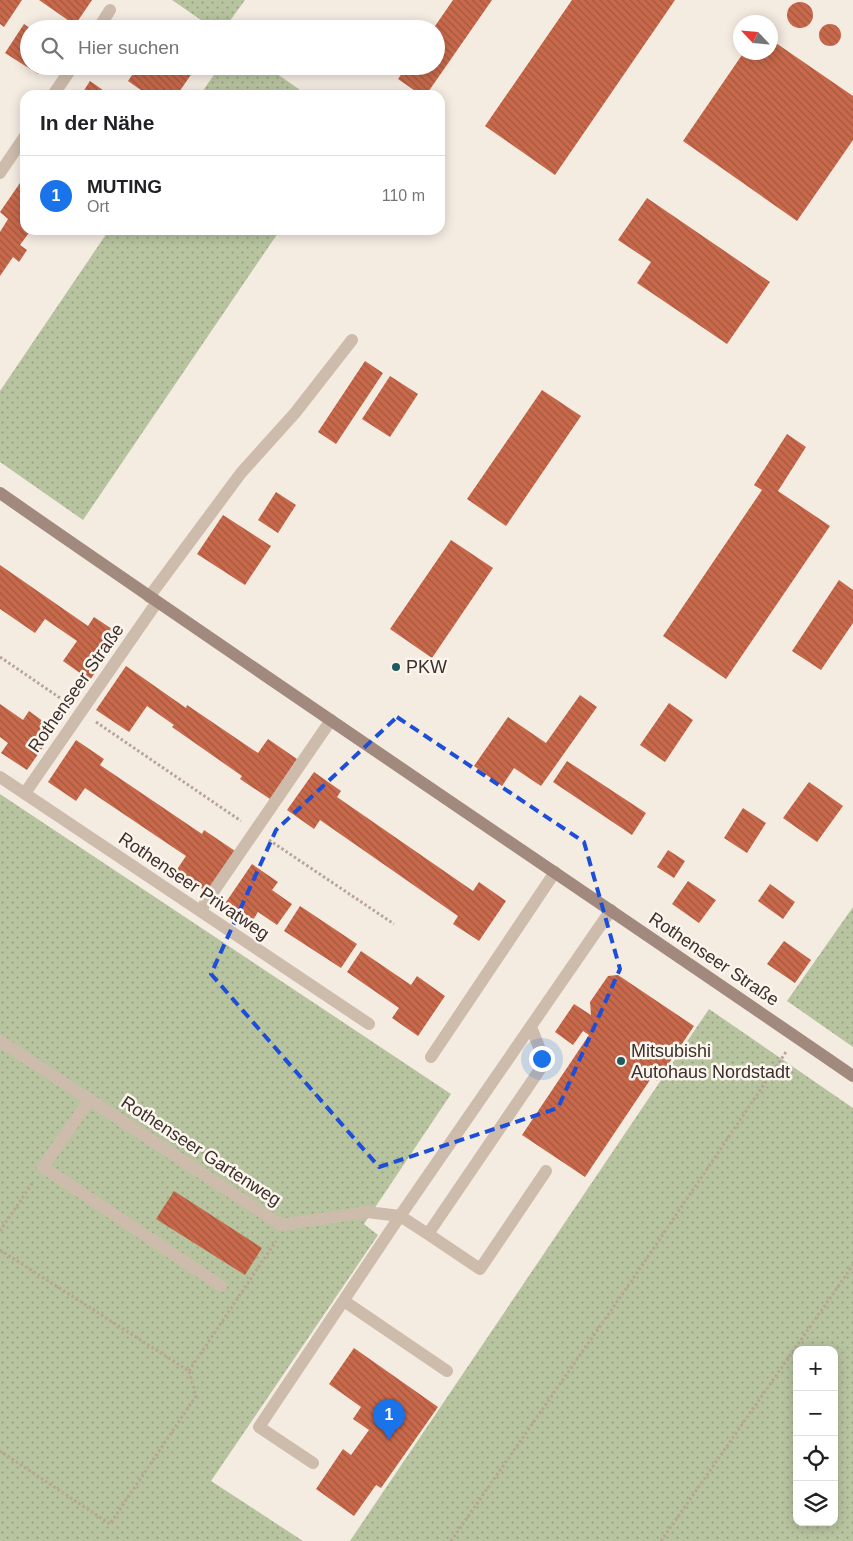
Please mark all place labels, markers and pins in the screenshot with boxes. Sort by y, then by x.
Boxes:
place label: PKW [406,657,447,677]
marker: PKW [390,661,402,673]
place label: Mitsubishi Autohaus Nordstadt [631,1041,790,1082]
marker: Mitsubishi Autohaus Nordstadt [615,1055,627,1067]
pin: 1 [373,1399,405,1440]

